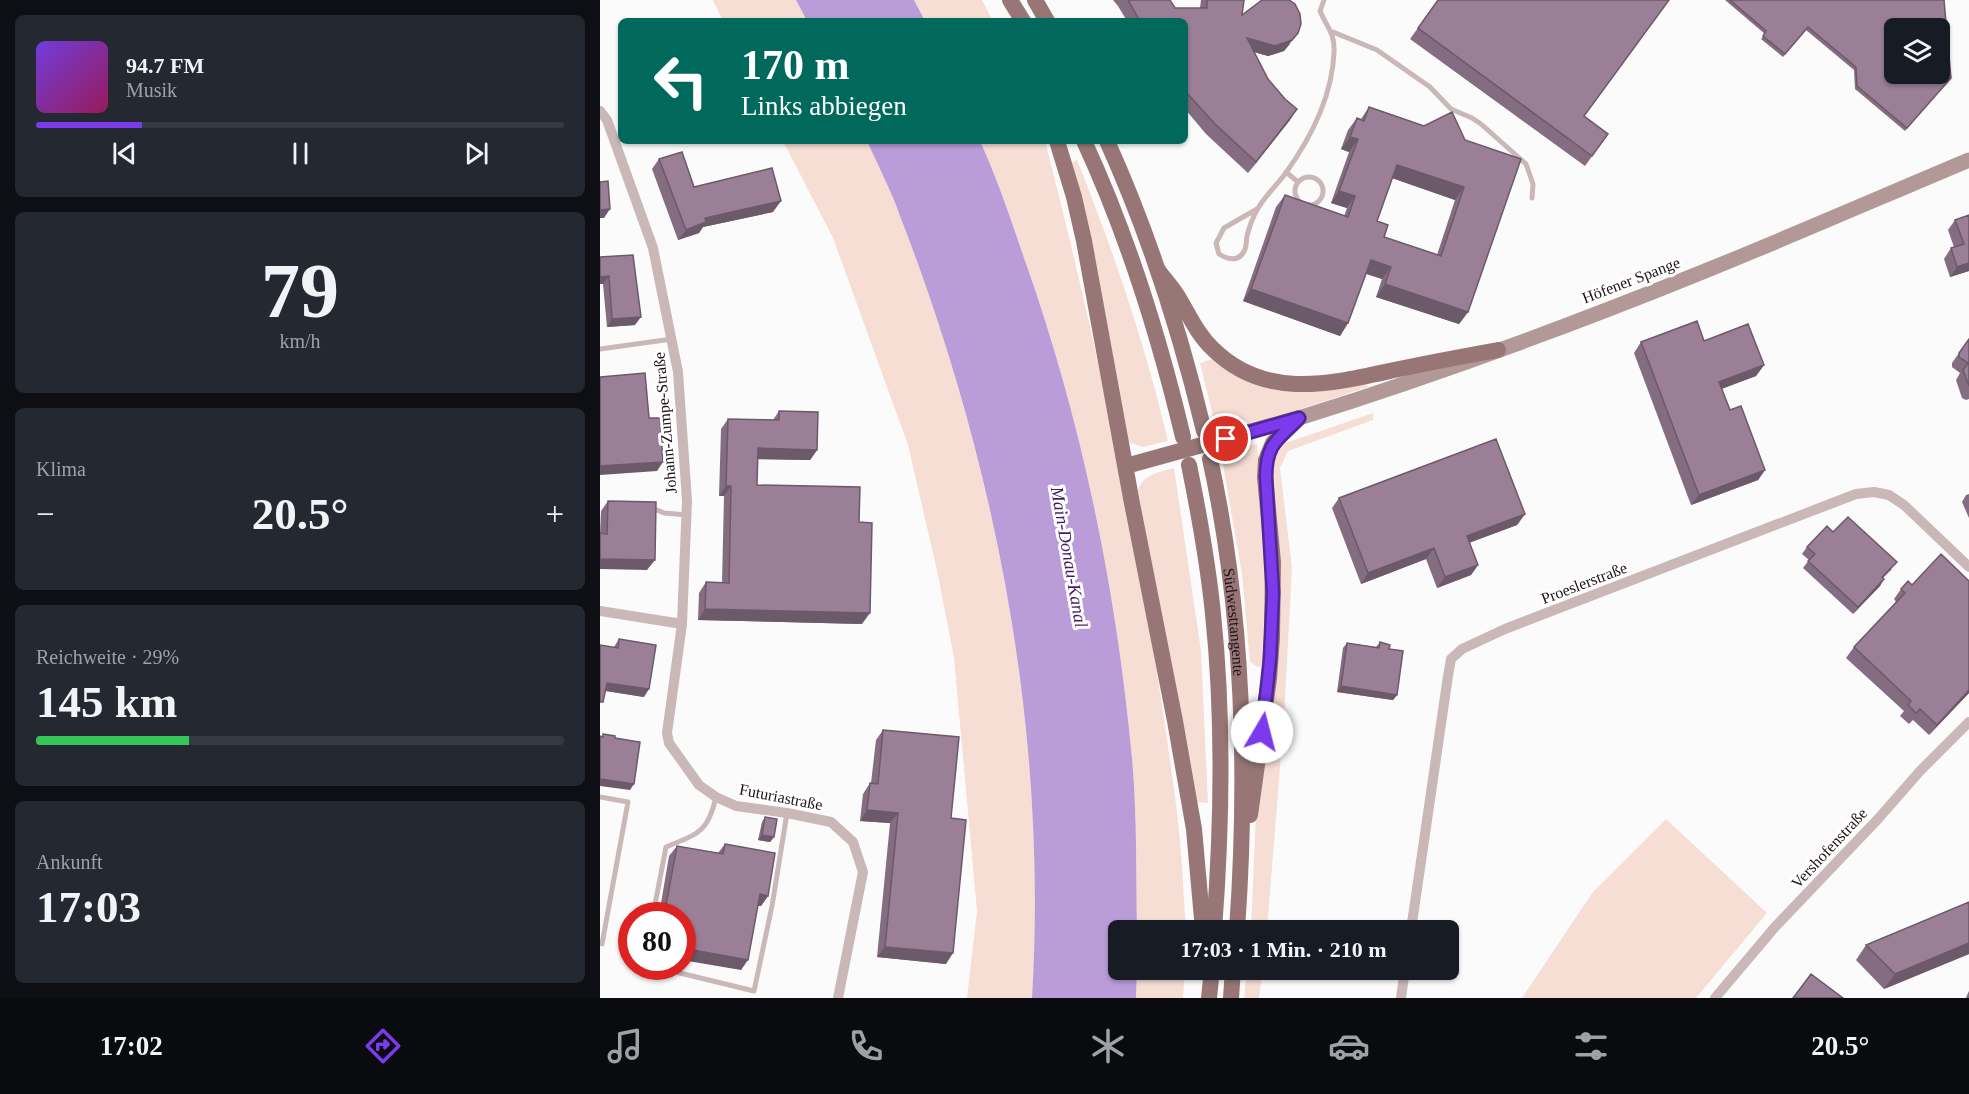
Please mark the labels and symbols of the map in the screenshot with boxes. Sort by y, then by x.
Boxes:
street label: Höfener Spange [1580,254,1683,307]
street label: Johann-Zumpe-Straße [650,351,681,495]
pin [1200,413,1251,464]
water label: Main-Donau-Kanal [1047,484,1091,629]
street label: Proeslerstraße [1539,559,1629,607]
street label: Südwesttangente [1221,567,1248,677]
position arrow [1230,700,1294,764]
street label: Futuriastraße [738,781,824,813]
street label: Vershofenstraße [1788,805,1870,891]
speed limit sign: 80 [618,902,696,980]

